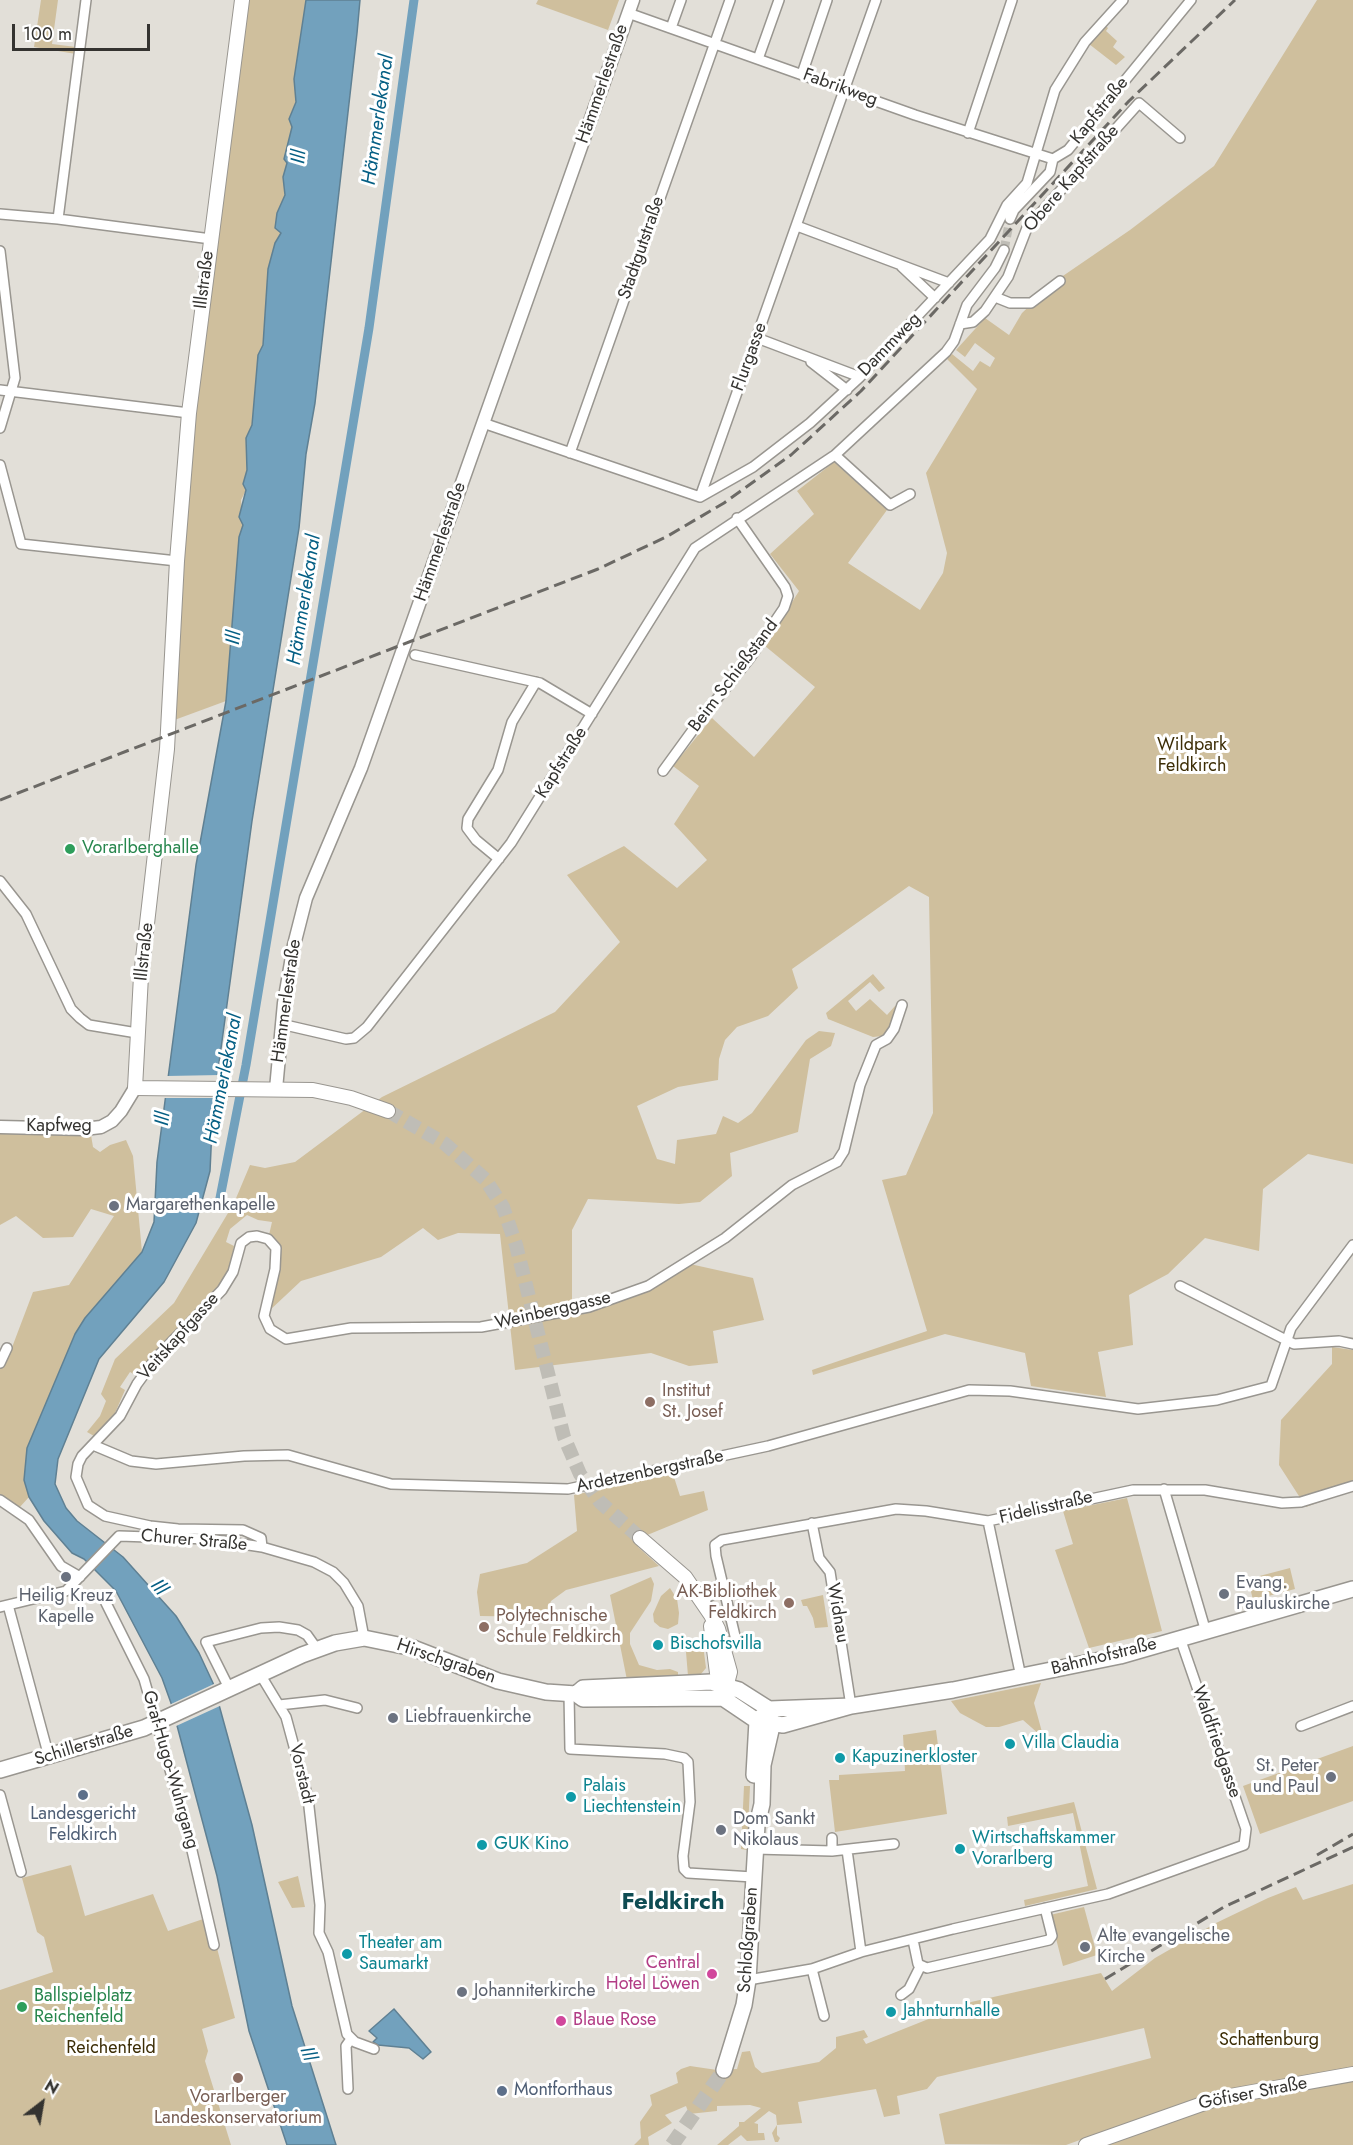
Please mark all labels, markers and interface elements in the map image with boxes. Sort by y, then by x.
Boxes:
scale bar [15,12,153,50]
text: 100 m [23,21,72,47]
street label: Hämmerlestraße [573,22,633,146]
water label: Hämmerlekanal [358,53,400,187]
street label: Fabrikweg [800,65,880,111]
street label: Kapfstraße [1066,73,1134,149]
street label: Obere Kapfstraße [1020,121,1124,237]
water label: Ill [287,149,313,165]
street label: Stadtgutstraße [614,194,670,302]
street label: Illstraße [191,250,219,310]
street label: Dammweg [854,309,926,381]
street label: Flurgasse [728,320,772,394]
street label: Hämmerlestraße [411,480,471,604]
water label: Hämmerlekanal [283,533,327,667]
street label: Beim Schießstand [685,615,783,737]
water label: Ill [222,630,248,646]
street label: Kapfstraße [532,723,592,803]
park label: Wildpark Feldkirch [1157,735,1227,777]
place label: Vorarlberghalle [82,838,199,860]
marker: Vorarlberghalle [63,842,77,856]
street label: Illstraße [131,922,159,982]
street label: Hämmerlestraße [268,938,306,1064]
water label: Hämmerlekanal [200,1012,248,1146]
water label: Ill [151,1111,177,1127]
street label: Kapfweg [26,1116,92,1138]
place label: Margarethenkapelle [126,1195,275,1217]
marker: Margarethenkapelle [107,1199,121,1213]
street label: Weinberggasse [493,1287,613,1335]
street label: Veitskapfgasse [134,1289,224,1385]
place label: Institut St. Josef [662,1381,723,1424]
marker: Institut St. Josef [643,1395,657,1409]
street label: Ardetzenbergstraße [574,1446,726,1498]
street label: Fidelisstraße [997,1487,1095,1529]
street label: Churer Straße [140,1526,248,1556]
marker: Heilig Kreuz Kapelle [59,1570,73,1584]
place label: Evang. Pauluskirche [1236,1573,1330,1616]
water label: Ill [144,1575,172,1601]
street label: Widnau [821,1581,853,1645]
place label: AK-Bibliothek Feldkirch [677,1582,777,1624]
place label: Heilig Kreuz Kapelle [19,1586,113,1628]
marker: Evang. Pauluskirche [1217,1587,1231,1601]
marker: AK-Bibliothek Feldkirch [782,1596,796,1610]
place label: Polytechnische Schule Feldkirch [496,1606,621,1648]
marker: Polytechnische Schule Feldkirch [477,1620,491,1634]
street label: Bahnhofstraße [1049,1633,1159,1681]
place label: Bischofsvilla [670,1634,762,1656]
street label: Hirschgraben [394,1635,498,1689]
marker: Bischofsvilla [651,1638,665,1652]
street label: Waldfriedgasse [1187,1683,1245,1801]
street label: Graf-Hugo-Wuhrgang [137,1688,203,1852]
place label: Liebfrauenkirche [405,1707,531,1729]
marker: Liebfrauenkirche [386,1711,400,1725]
street label: Schillerstraße [32,1721,136,1771]
place label: Villa Claudia [1022,1733,1119,1755]
marker: Villa Claudia [1003,1737,1017,1751]
street label: Vorstadt [284,1742,318,1806]
place label: Kapuzinerkloster [852,1747,977,1769]
marker: Kapuzinerkloster [833,1751,847,1765]
place label: St. Peter und Paul [1253,1756,1319,1798]
marker: St. Peter und Paul [1324,1770,1338,1784]
place label: Palais Liechtenstein [583,1776,681,1818]
marker: Landesgericht Feldkirch [76,1788,90,1802]
marker: Palais Liechtenstein [564,1790,578,1804]
place label: Landesgericht Feldkirch [30,1804,136,1846]
place label: Dom Sankt Nikolaus [733,1809,815,1852]
marker: Dom Sankt Nikolaus [714,1823,728,1837]
place label: Wirtschaftskammer Vorarlberg [972,1828,1116,1870]
place label: GUK Kino [494,1834,569,1856]
marker: GUK Kino [475,1838,489,1852]
marker: Wirtschaftskammer Vorarlberg [953,1842,967,1856]
street label: Schloßgraben [735,1886,763,1994]
district label: Feldkirch [621,1889,725,1917]
place label: Alte evangelische Kirche [1097,1926,1230,1968]
place label: Theater am Saumarkt [359,1933,443,1976]
marker: Alte evangelische Kirche [1078,1940,1092,1954]
marker: Theater am Saumarkt [340,1947,354,1961]
place label: Central Hotel Löwen [606,1953,700,1996]
marker: Central Hotel Löwen [705,1967,719,1981]
place label: Johanniterkirche [474,1981,595,2003]
marker: Johanniterkirche [455,1985,469,1999]
place label: Ballspielplatz Reichenfeld [34,1986,132,2028]
marker: Ballspielplatz Reichenfeld [15,2000,29,2014]
place label: Jahnturnhalle [903,2001,1000,2023]
marker: Jahnturnhalle [884,2005,898,2019]
place label: Blaue Rose [573,2010,656,2032]
marker: Blaue Rose [554,2014,568,2028]
park label: Schattenburg [1219,2030,1319,2052]
park label: Reichenfeld [66,2038,156,2060]
water label: Ill [293,2044,321,2064]
marker: Vorarlberger Landeskonservatorium [231,2071,245,2085]
north arrow [12,2073,72,2133]
street label: Göfiser Straße [1197,2073,1309,2115]
text: N [40,2074,63,2100]
place label: Montforthaus [514,2080,612,2102]
marker: Montforthaus [495,2084,509,2098]
place label: Vorarlberger Landeskonservatorium [154,2087,322,2130]

